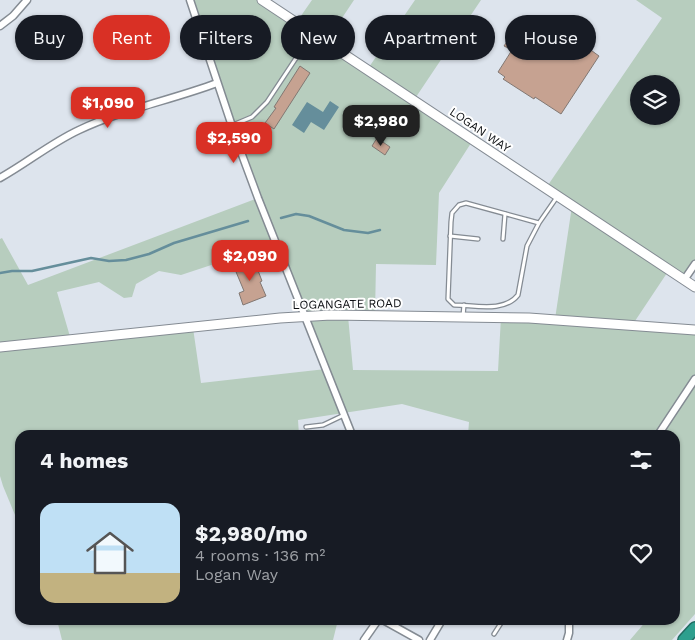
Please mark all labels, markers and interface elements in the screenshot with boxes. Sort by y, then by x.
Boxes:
chip: Buy [15,15,83,60]
chip: Rent [93,15,170,60]
chip: Filters [180,15,271,60]
chip: New [281,15,355,60]
chip: Apartment [365,15,495,60]
chip: House [505,15,596,60]
map controls [630,75,680,125]
button: layers [630,75,680,125]
pin: $1,090 [67,86,149,129]
text: $1,090 [82,93,134,112]
pin: $2,980 [340,104,422,147]
street label: LOGAN WAY [447,105,513,155]
text: $2,980 [354,111,408,130]
pin: $2,590 [193,121,275,164]
text: $2,590 [207,128,261,147]
pin: $2,090 [209,240,291,282]
text: $2,090 [223,246,277,265]
street label: LOGANGATE ROAD [292,296,402,312]
icon: filters [627,446,655,474]
text: 4 homes [40,448,128,473]
text: $2,980/mo [195,521,308,546]
icon: home [80,523,140,583]
icon: heart [627,539,655,567]
text: 4 rooms · 136 m² [195,546,325,565]
text: Logan Way [195,565,278,584]

